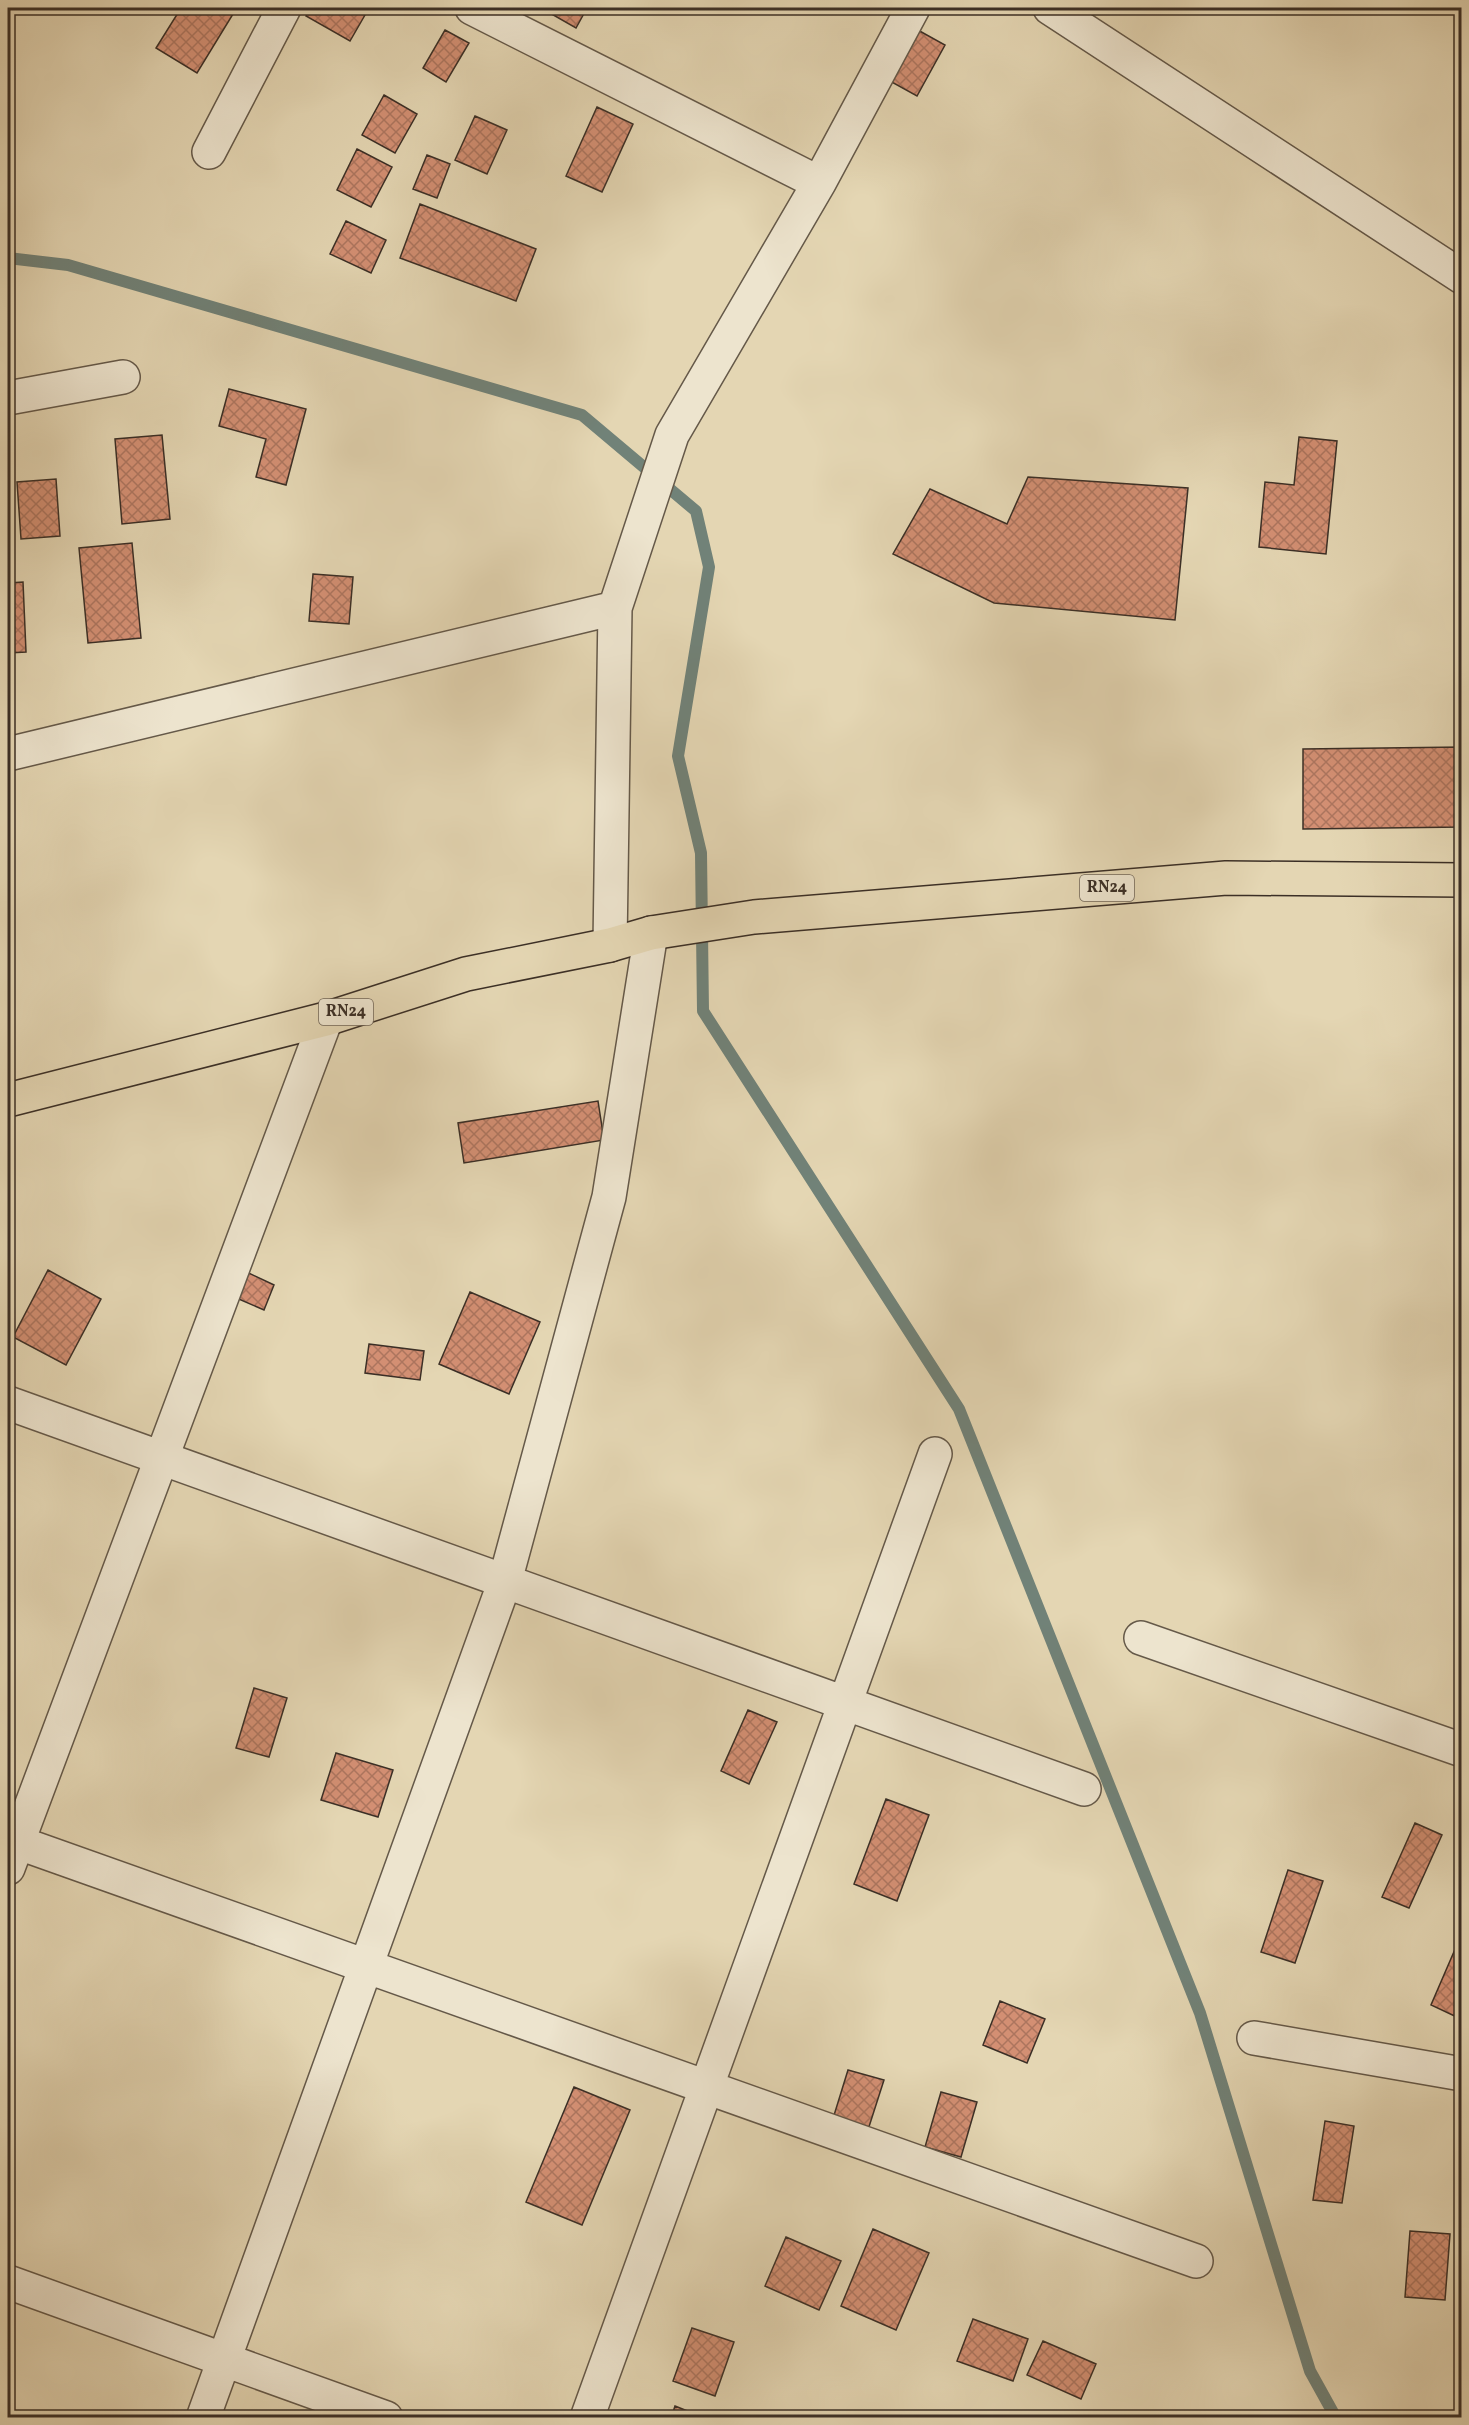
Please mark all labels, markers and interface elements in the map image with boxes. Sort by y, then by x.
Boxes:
road number: RN24 [1080,875,1134,901]
road number: RN24 [319,999,373,1025]

